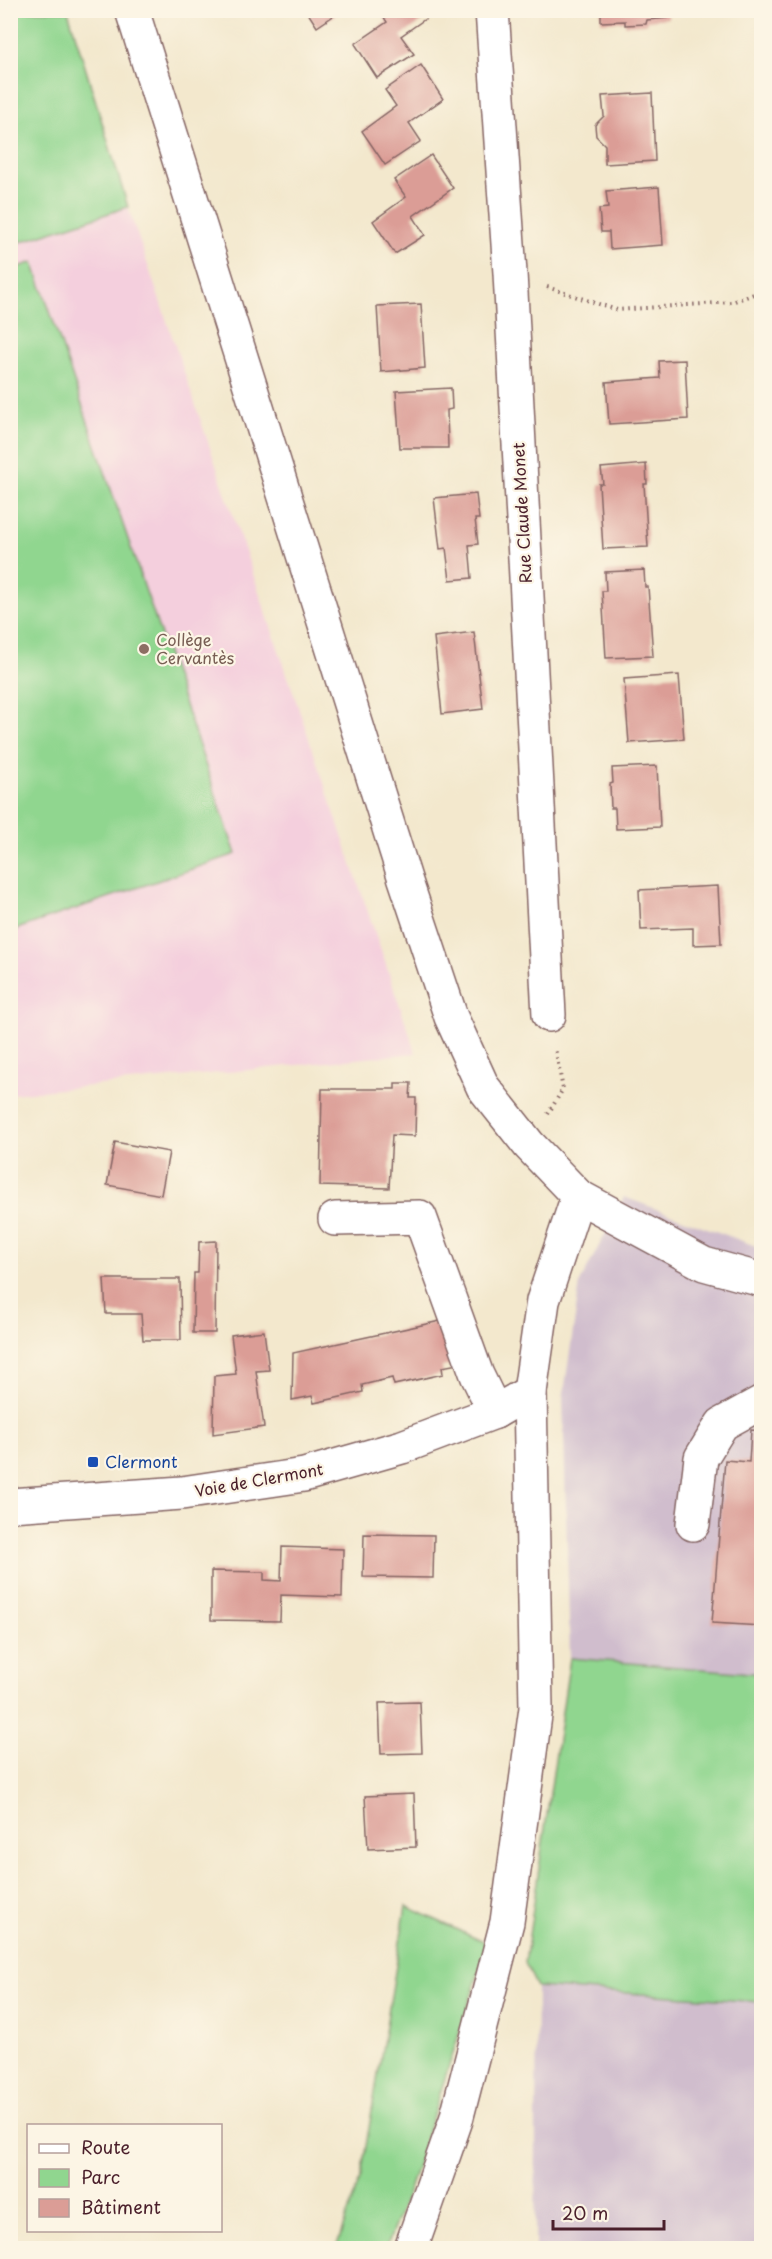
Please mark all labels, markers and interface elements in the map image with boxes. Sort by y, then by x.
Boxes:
street label: Rue Claude Monet [505,442,537,584]
place label: Collège Cervantès [156,627,234,669]
marker: Collège Cervantès [137,642,151,656]
place label: Clermont [105,1449,178,1473]
marker: Clermont [86,1455,100,1469]
street label: Voie de Clermont [193,1456,325,1502]
legend [27,2124,222,2232]
text: Route [81,2133,131,2160]
text: Parc [81,2163,120,2190]
text: Bâtiment [81,2193,161,2220]
scale bar [553,2193,664,2231]
text: 20 m [562,2199,608,2226]

